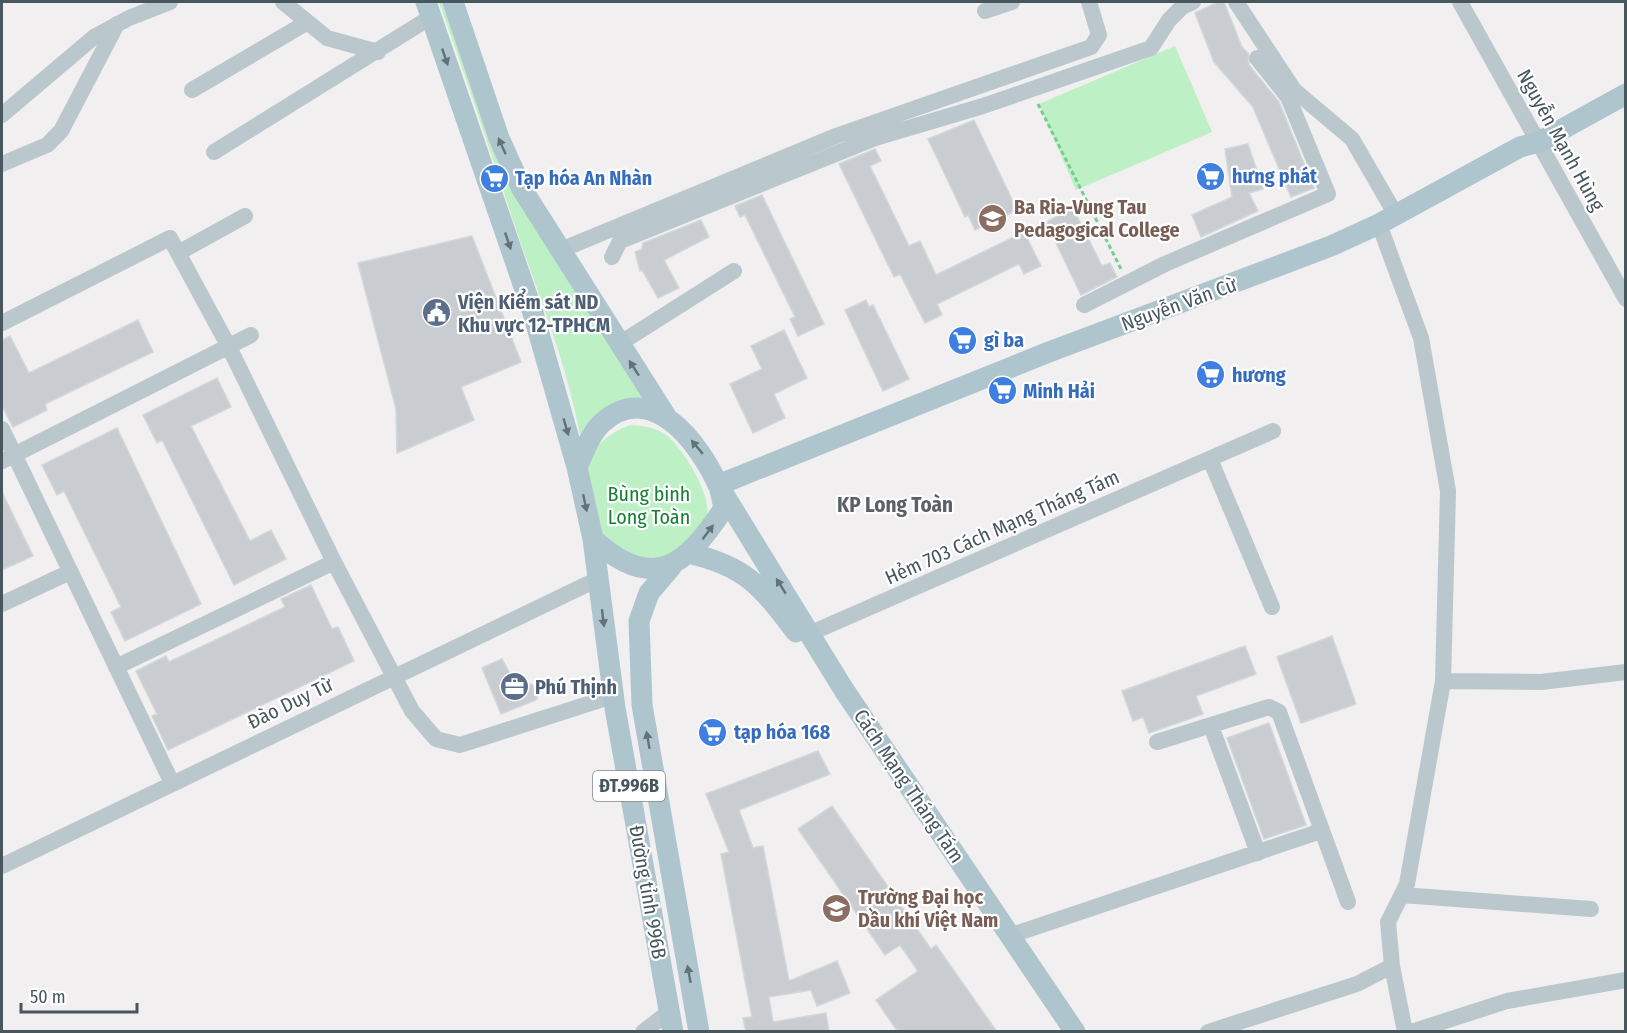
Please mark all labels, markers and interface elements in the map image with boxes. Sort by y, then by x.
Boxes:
one-way arrow [440,48,450,66]
street label: Nguyễn Mạnh Hùng [1512,65,1610,215]
one-way arrow [498,138,507,155]
supermarket icon: hưng phát [1195,160,1227,192]
supermarket icon: Tạp hóa An Nhàn [478,162,510,194]
place label: hưng phát [1232,164,1318,188]
place label: Tạp hóa An Nhàn [515,166,652,190]
place label: Ba Ria-Vung Tau Pedagogical College [1014,195,1180,242]
school or university icon: Ba Ria-Vung Tau Pedagogical College [977,202,1009,234]
one-way arrow [503,232,513,250]
street label: Nguyễn Văn Cừ [1118,272,1241,336]
place label: Viện Kiểm sát ND Khu vực 12-TPHCM [457,288,610,337]
public building icon: Viện Kiểm sát ND Khu vực 12-TPHCM [421,297,453,329]
supermarket icon: gì ba [947,324,979,356]
place label: gì ba [984,328,1024,352]
one-way arrow [629,359,640,376]
supermarket icon: hương [1195,359,1227,391]
place label: hương [1232,363,1286,387]
supermarket icon: Minh Hải [986,375,1018,407]
place label: Minh Hải [1023,379,1095,403]
one-way arrow [562,419,571,437]
one-way arrow [691,440,704,455]
street label: Hẻm 703 Cách Mạng Tháng Tám [881,464,1123,590]
park label: Bùng binh Long Toàn [608,482,690,529]
district label: KP Long Toàn [837,492,953,518]
one-way arrow [581,494,590,513]
one-way arrow [701,524,714,540]
one-way arrow [776,578,787,594]
one-way arrow [598,609,608,628]
office icon: Phú Thịnh [498,671,530,703]
street label: Đào Duy Từ [243,672,337,734]
place label: Phú Thịnh [535,675,617,699]
street label: Cách Mạng Tháng Tám [849,705,969,867]
supermarket icon: tạp hóa 168 [697,716,729,748]
place label: tạp hóa 168 [734,720,831,744]
one-way arrow [643,731,652,750]
road number: ĐT.996B [593,771,665,801]
street label: Đường tỉnh 996B [624,823,672,961]
place label: Trường Đại học Dầu khí Việt Nam [858,885,998,932]
school or university icon: Trường Đại học Dầu khí Việt Nam [821,892,853,924]
one-way arrow [684,964,693,983]
scale bar [21,976,136,1014]
text: 50 m [30,986,66,1008]

